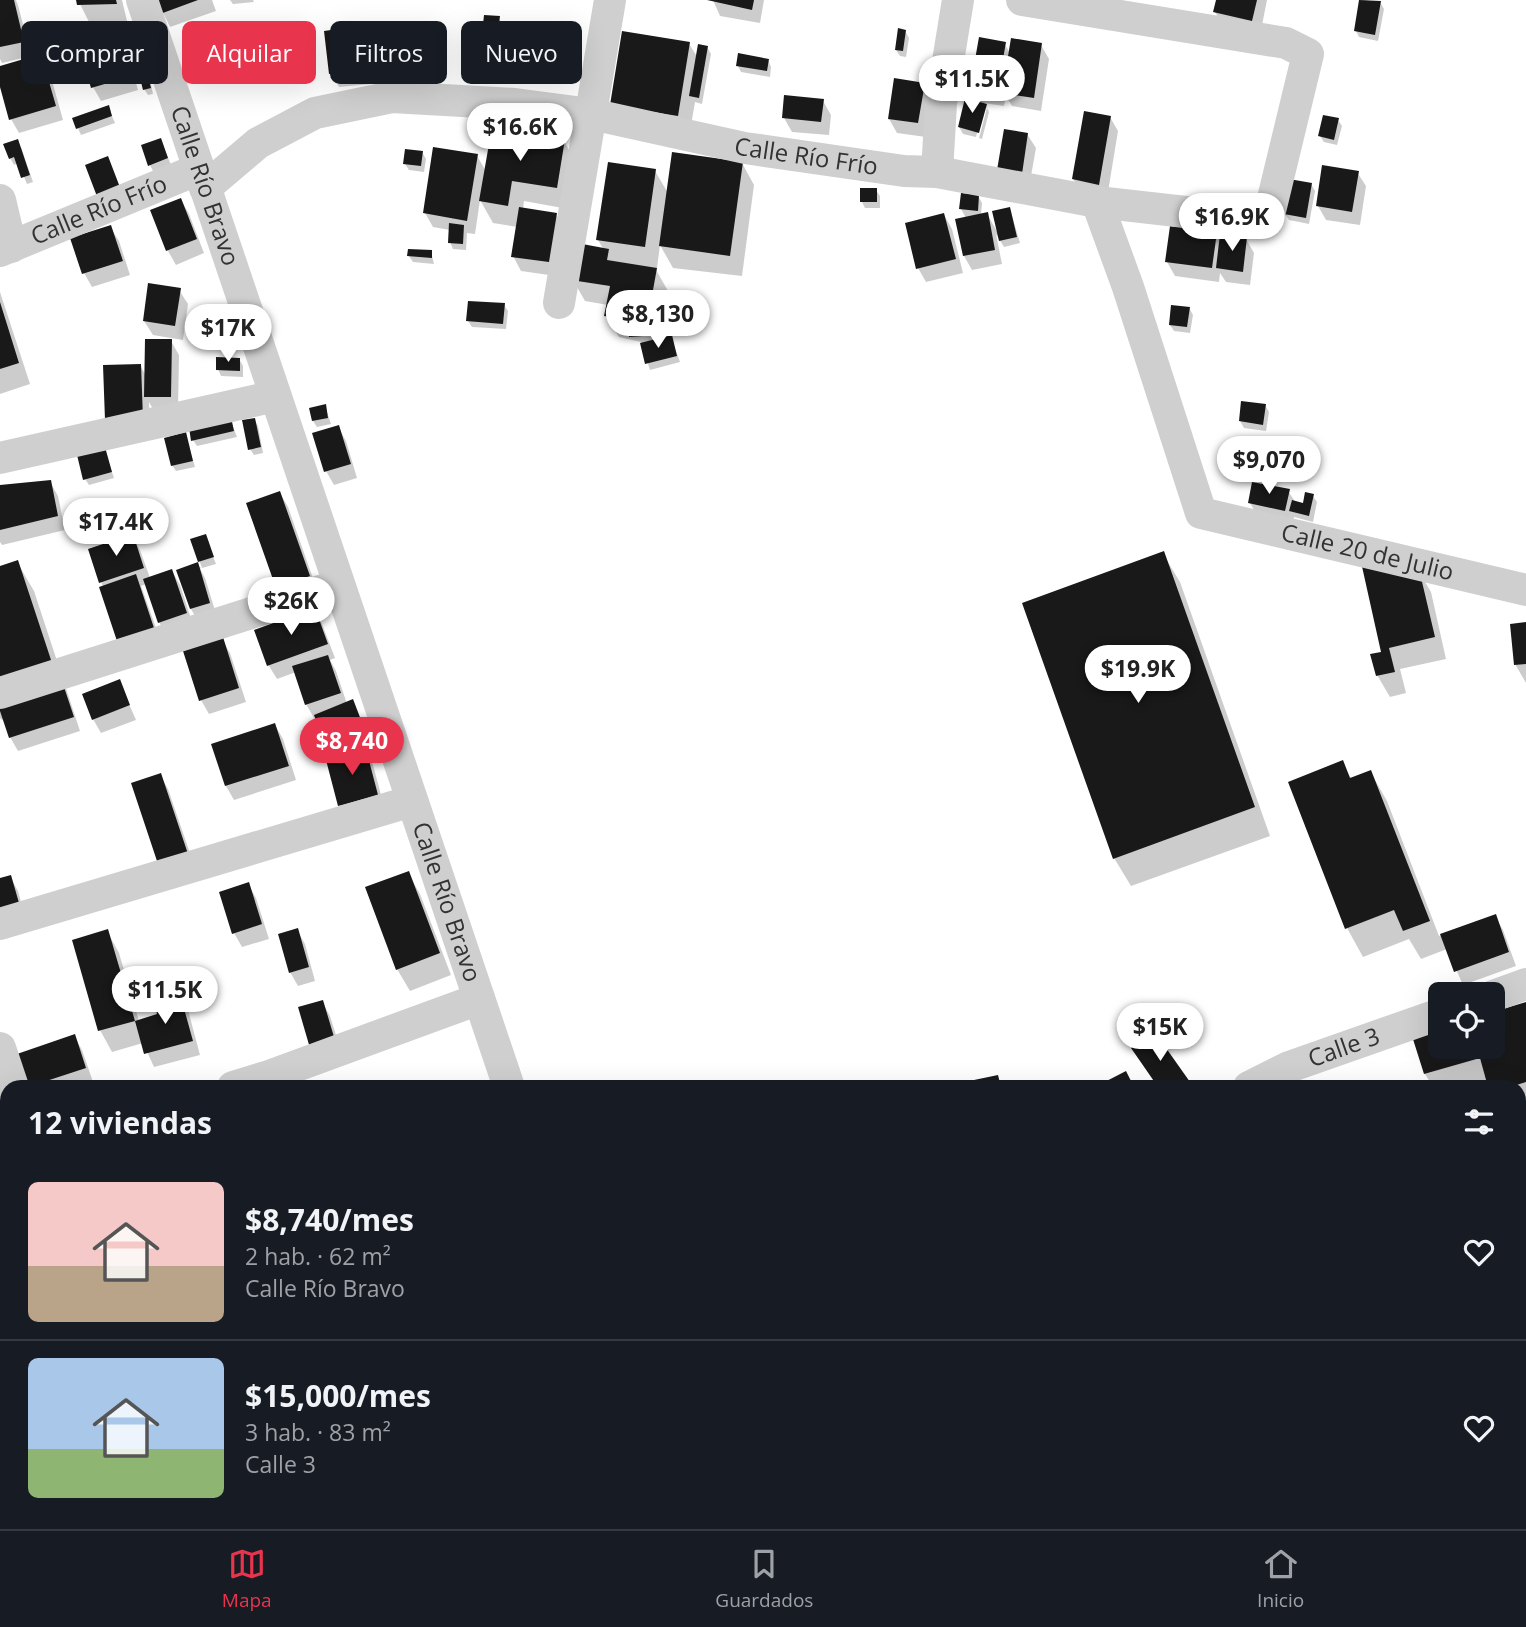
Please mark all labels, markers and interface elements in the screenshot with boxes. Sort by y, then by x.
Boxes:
chip: Comprar [21,21,168,84]
chip: Alquilar [182,21,316,84]
chip: Filtros [330,21,447,84]
chip: Nuevo [461,21,582,84]
pin: $11.5K [915,55,1029,115]
text: $11.5K [935,62,1009,94]
street label: Calle Río Bravo [164,101,248,270]
pin: $16.6K [463,104,577,163]
text: $16.6K [483,110,557,142]
street label: Calle Río Frío [732,128,880,182]
street label: Calle Río Frío [25,166,171,252]
pin: $16.9K [1175,194,1289,253]
text: $16.9K [1195,200,1269,232]
pin: $8,130 [601,290,715,350]
text: $8,130 [622,297,694,329]
pin: $17K [187,304,269,364]
text: $17K [201,311,255,343]
pin: $9,070 [1212,436,1326,496]
text: $9,070 [1233,443,1305,475]
pin: $17.4K [59,498,173,558]
text: $17.4K [79,505,153,537]
street label: Calle 20 de Julio [1278,515,1457,587]
pin: $26K [250,578,332,637]
text: $26K [264,584,318,616]
pin: $19.9K [1081,646,1195,705]
text: $19.9K [1101,652,1175,684]
pin: $8,740 [295,718,409,777]
text: $8,740 [316,724,388,756]
street label: Calle Río Bravo [406,817,490,986]
pin: $11.5K [108,967,222,1026]
text: $11.5K [128,973,202,1005]
map controls [1428,982,1505,1059]
button: locate [1428,982,1505,1059]
pin: $15K [1119,1004,1201,1063]
text: $15K [1133,1010,1187,1042]
street label: Calle 3 [1303,1018,1384,1074]
text: 12 viviendas [28,1102,212,1143]
icon: filters [1460,1103,1498,1141]
text: $8,740/mes [245,1199,414,1240]
icon: home [84,1210,168,1294]
icon: heart [1460,1233,1498,1271]
text: 2 hab. · 62 m² [245,1240,391,1272]
text: Calle Río Bravo [245,1272,405,1304]
text: $15,000/mes [245,1375,431,1416]
icon: home [84,1386,168,1470]
icon: heart [1460,1409,1498,1447]
text: 3 hab. · 83 m² [245,1416,391,1448]
text: Calle 3 [245,1448,316,1480]
tab: Mapa [222,1545,272,1613]
tab: Guardados [715,1545,813,1613]
tab: Inicio [1257,1545,1304,1613]

